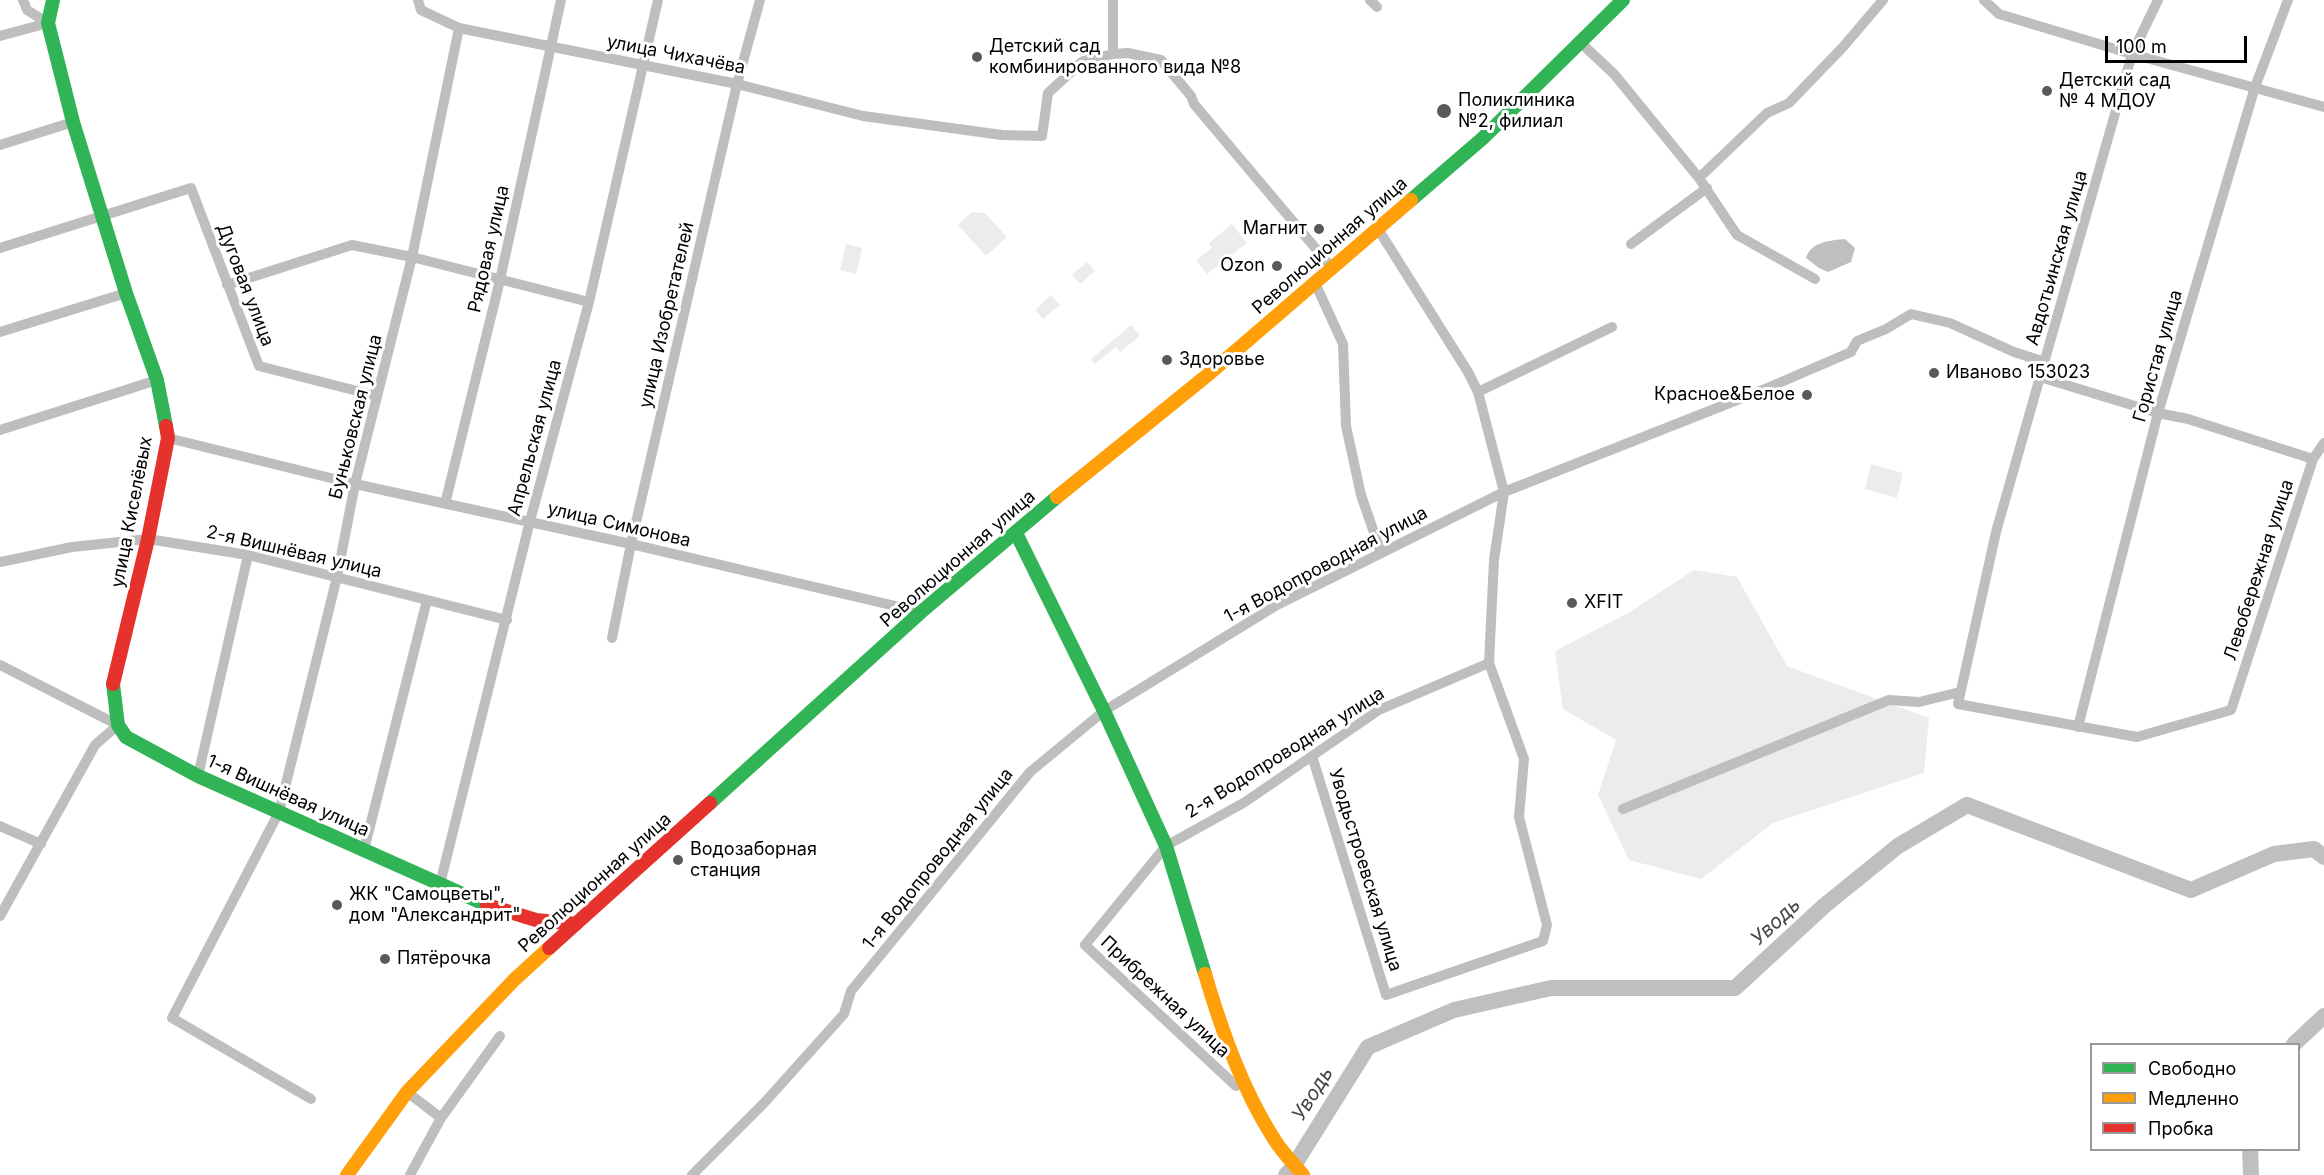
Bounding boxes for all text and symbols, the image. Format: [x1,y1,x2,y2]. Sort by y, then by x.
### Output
scale bar [2108,24,2250,62]
street label: улица Чихачёва [605,31,747,79]
place label: Детский сад комбинированного вида №8 [989,36,1241,78]
text: 100 m [2116,36,2167,57]
marker: Детский сад комбинированного вида №8 [970,50,984,64]
place label: Детский сад № 4 МДОУ [2059,70,2171,112]
marker: Детский сад № 4 МДОУ [2040,84,2054,98]
place label: Поликлиника №2, филиал [1458,90,1575,132]
marker: Поликлиника №2, филиал [1435,102,1453,120]
street label: Авдотьинская улица [2022,168,2092,348]
street label: Революционная улица [1248,173,1412,319]
street label: Рядовая улица [464,183,514,315]
place label: Магнит [1243,218,1307,240]
street label: улица Изобретателей [635,220,699,410]
street label: Дуговая улица [212,221,278,349]
marker: Магнит [1312,222,1326,236]
place label: Ozon [1220,255,1265,277]
marker: Ozon [1270,259,1284,273]
street label: Гористая улица [2129,287,2187,425]
street label: Буньковская улица [325,332,387,502]
place label: Здоровье [1179,349,1265,371]
marker: Здоровье [1160,353,1174,367]
street label: Апрельская улица [504,357,566,519]
place label: Иваново 153023 [1946,362,2090,384]
marker: Иваново 153023 [1927,366,1941,380]
place label: Красное&Белое [1654,384,1795,406]
marker: Красное&Белое [1800,388,1814,402]
street label: улица Киселёвых [107,434,157,590]
street label: Левобережная улица [2220,477,2298,663]
street label: Революционная улица [876,486,1040,632]
street label: улица Симонова [545,498,693,552]
street label: 1-я Водопроводная улица [1221,502,1431,628]
street label: 2-я Вишнёвая улица [204,521,384,583]
place label: XFIT [1584,592,1623,614]
marker: XFIT [1565,596,1579,610]
street label: 2-я Водопроводная улица [1182,683,1388,823]
street label: 1-я Вишнёвая улица [203,750,373,842]
street label: 1-я Водопроводная улица [858,764,1018,954]
street label: Уводьстроевская улица [1324,766,1406,974]
street label: Революционная улица [514,809,676,957]
place label: Водозаборная станция [690,839,817,882]
marker: Водозаборная станция [671,853,685,867]
place label: ЖК "Самоцветы", дом "Александрит" [349,884,521,926]
water label: Уводь [1746,893,1806,951]
marker: ЖК "Самоцветы", дом "Александрит" [330,898,344,912]
street label: Прибрежная улица [1096,932,1234,1062]
place label: Пятёрочка [397,948,491,970]
marker: Пятёрочка [378,952,392,966]
legend [2090,1043,2300,1151]
text: Свободно [2148,1058,2236,1079]
water label: Уводь [1287,1063,1339,1125]
text: Медленно [2148,1088,2239,1109]
text: Пробка [2148,1118,2214,1139]

